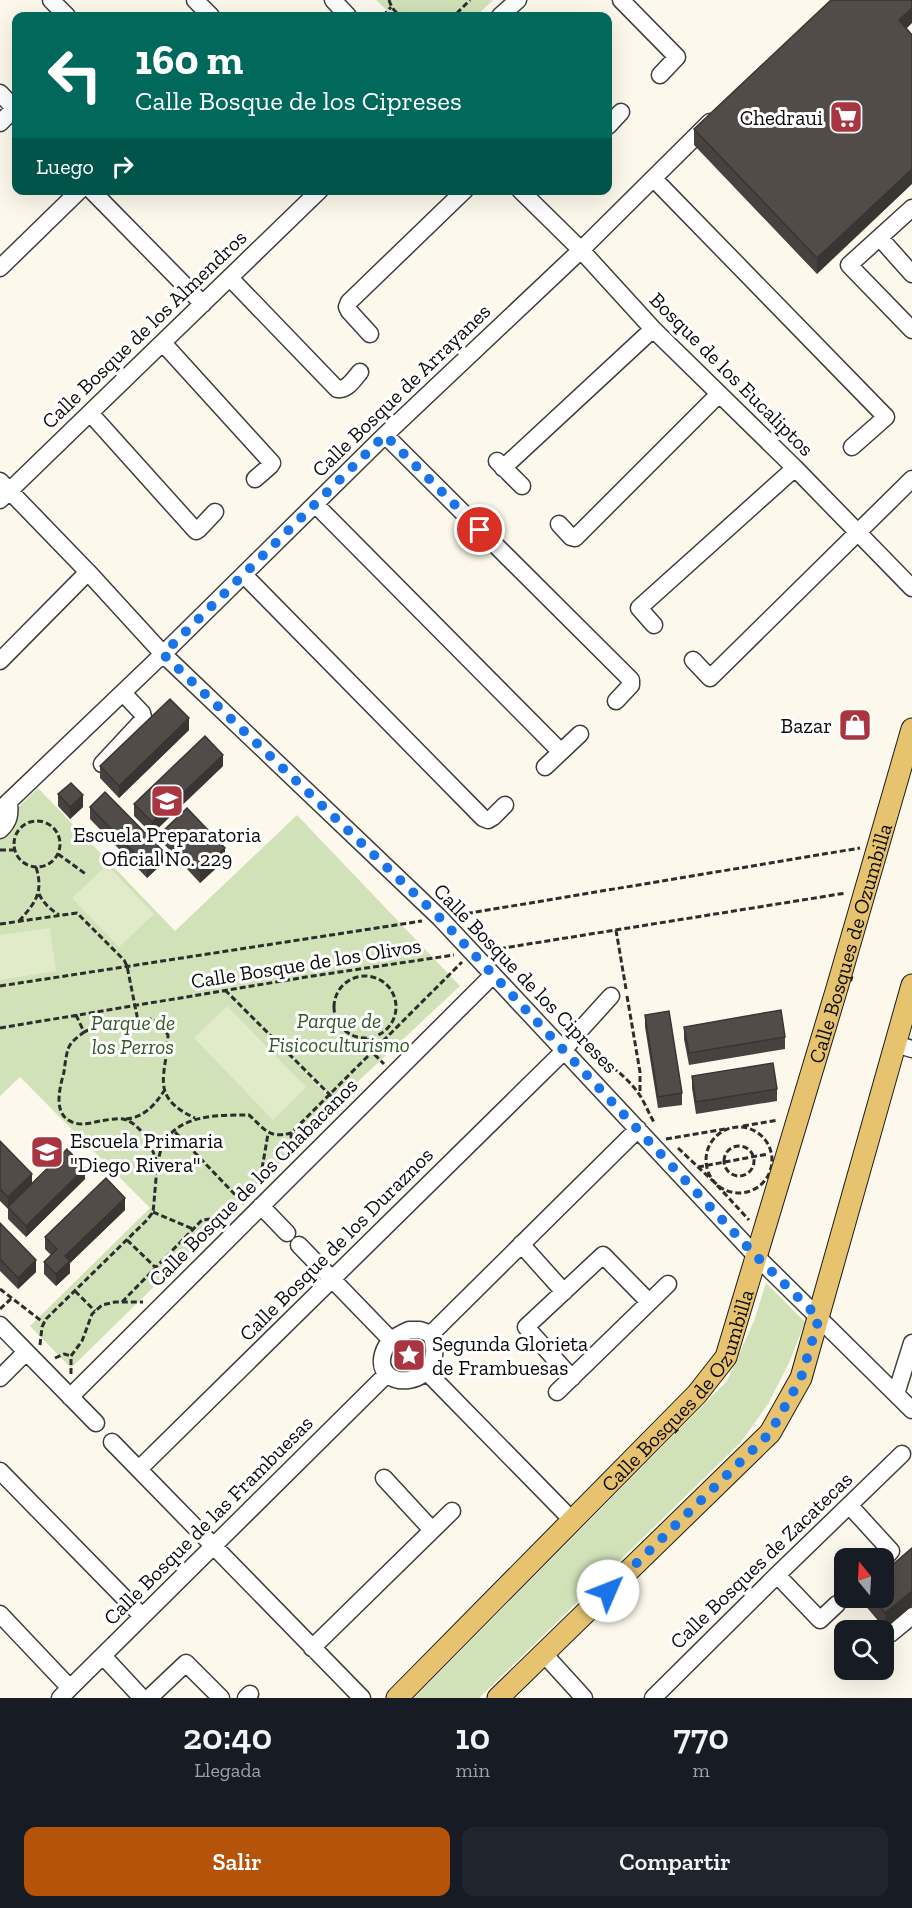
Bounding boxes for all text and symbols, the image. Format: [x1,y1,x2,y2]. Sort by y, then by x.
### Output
text: 160 m [135,34,243,85]
icon: left [36,36,114,114]
text: Calle Bosque de los Cipreses [135,85,462,117]
supermarket icon: Chedraui [828,99,864,135]
place label: Chedraui [740,105,823,130]
icon: right [106,150,139,183]
text: Luego [36,153,94,180]
street label: Calle Bosque de los Almendros [36,224,252,434]
street label: Bosque de los Eucaliptos [645,287,819,461]
street label: Calle Bosque de Arrayanes [307,298,495,482]
pin [454,504,505,555]
icon: arrive [463,513,496,546]
shop icon: Bazar [837,707,873,743]
place label: Bazar [780,713,832,738]
school or university icon: Escuela Preparatoria Oficial No. 229 [149,783,185,819]
street label: Calle Bosques de Ozumbilla [803,820,897,1066]
place label: Escuela Preparatoria Oficial No. 229 [73,822,261,871]
street label: Calle Bosque de los Cipreses [429,878,623,1078]
street label: Calle Bosque de los Olivos [189,932,423,994]
park label: Parque de Fisicoculturismo [268,1008,410,1057]
park label: Parque de los Perros [91,1010,175,1059]
street label: Calle Bosque de los Chabacanos [143,1072,363,1292]
place label: Escuela Primaria "Diego Rivera" [70,1128,223,1177]
school or university icon: Escuela Primaria "Diego Rivera" [29,1134,65,1170]
street label: Calle Bosque de los Duraznos [234,1142,438,1346]
street label: Calle Bosques de Ozumbilla [596,1286,758,1496]
place label: Segunda Glorieta de Frambuesas [432,1331,588,1380]
place icon: Segunda Glorieta de Frambuesas [391,1337,427,1373]
street label: Calle Bosque de las Frambuesas [98,1410,318,1630]
street label: Calle Bosques de Zacatecas [665,1466,857,1654]
north arrow [834,1548,894,1608]
map controls [834,1548,894,1680]
position arrow [576,1559,640,1623]
button: search [834,1620,894,1680]
text: 20:40 [183,1715,272,1758]
text: 10 [455,1715,490,1758]
text: 770 [673,1715,729,1758]
text: Llegada [194,1758,261,1782]
text: min [456,1758,490,1782]
text: m [692,1758,710,1782]
button: Salir [24,1827,450,1896]
button: Compartir [462,1827,888,1896]

